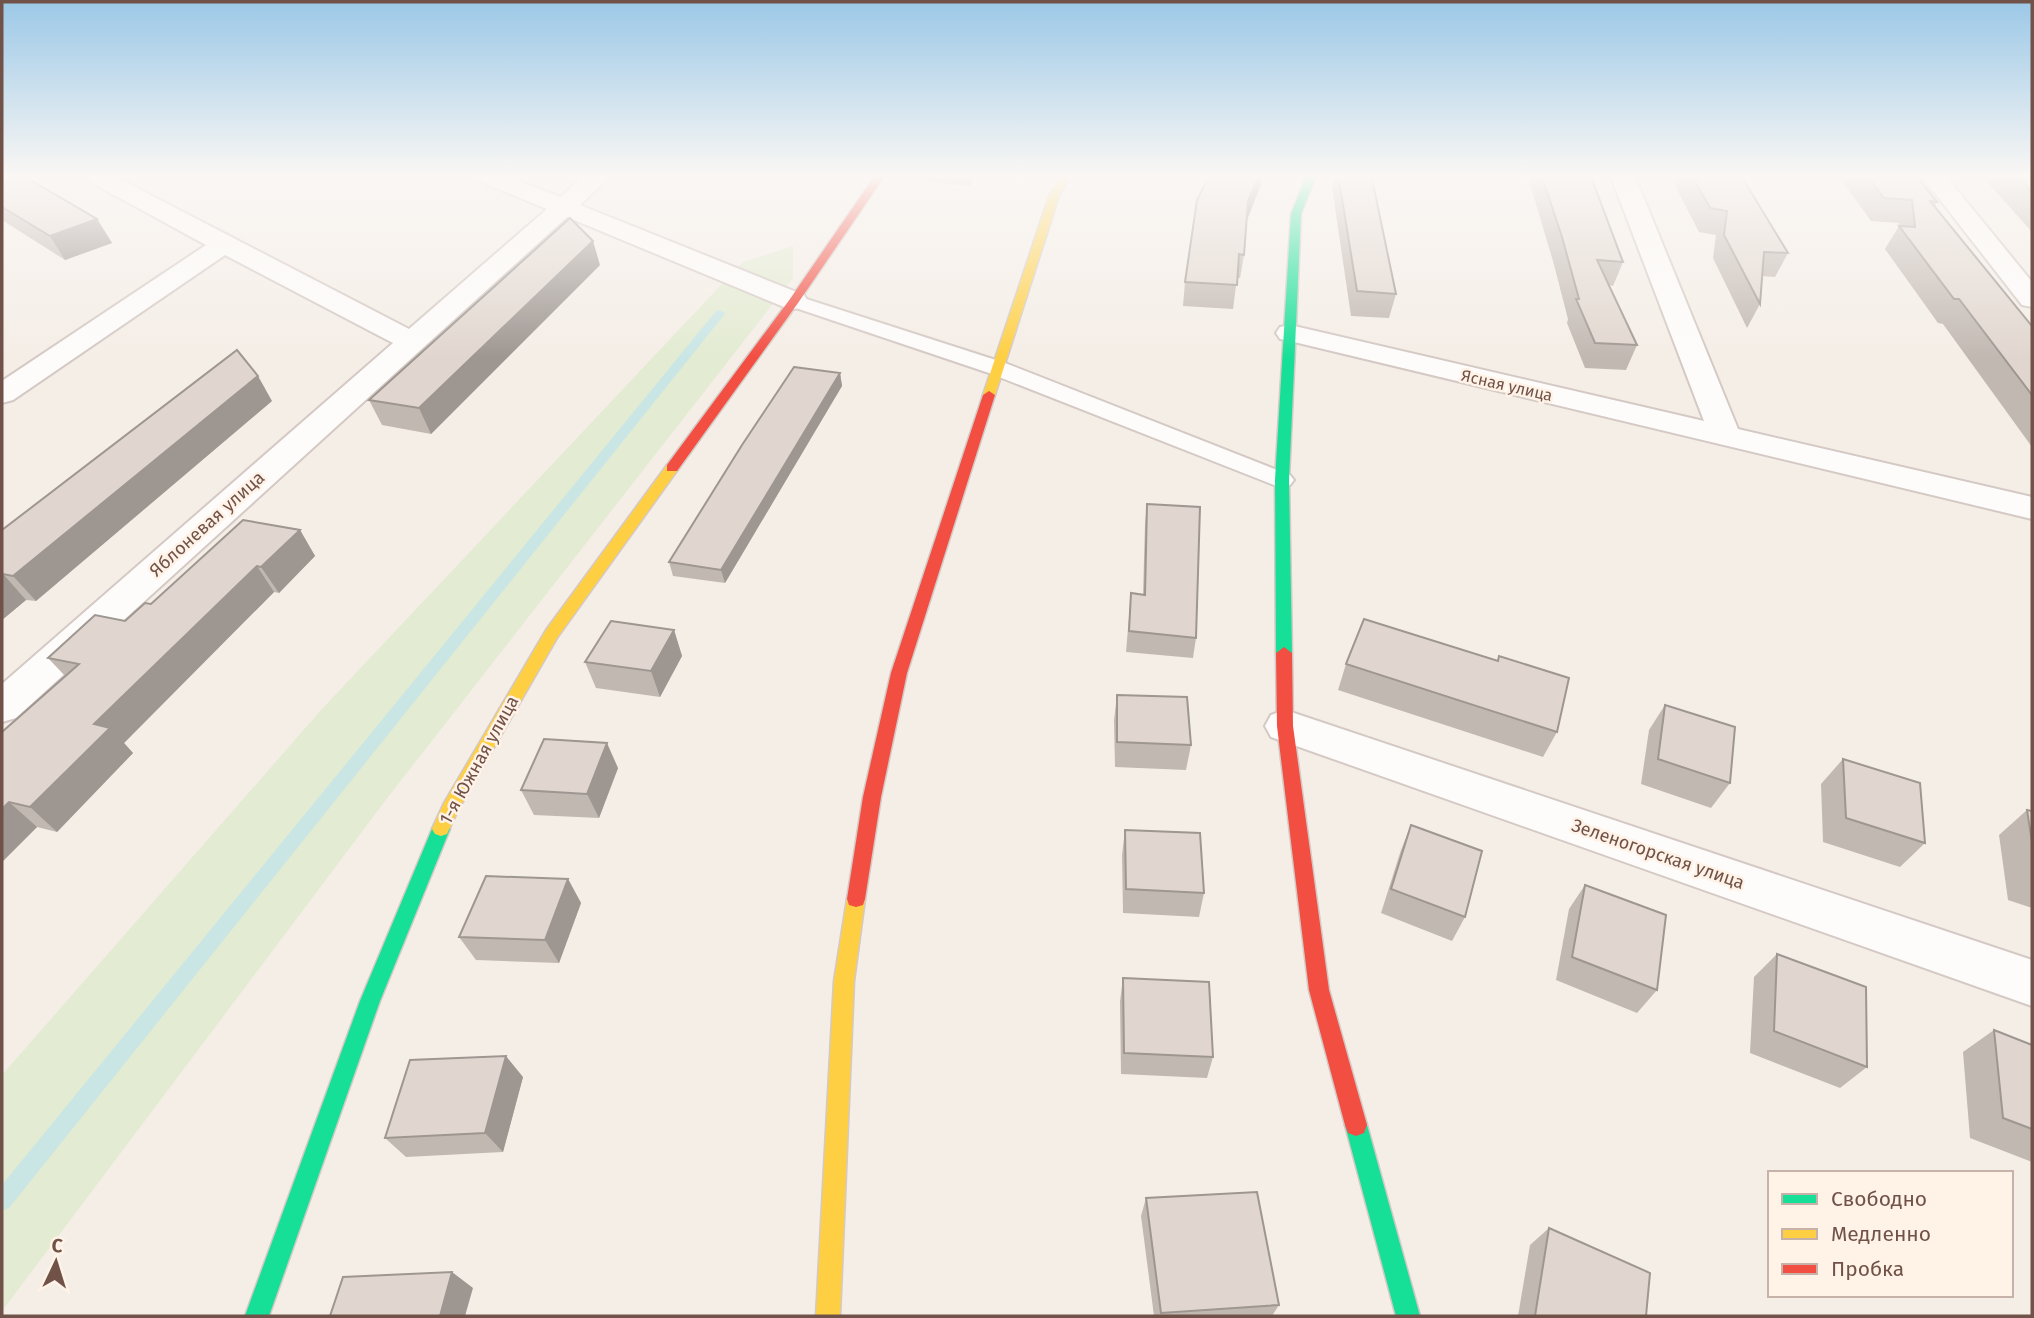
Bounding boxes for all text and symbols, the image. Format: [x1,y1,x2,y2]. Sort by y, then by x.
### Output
street label: Ясная улица [1459,366,1554,405]
street label: Яблоневая улица [145,467,269,581]
street label: 1-я Южная улица [435,692,523,828]
street label: Зеленогорская улица [1569,814,1747,894]
legend [1768,1171,2013,1297]
text: Свободно [1831,1186,1927,1212]
text: Медленно [1831,1221,1931,1247]
north arrow [21,1227,91,1297]
text: С [51,1234,63,1257]
text: Пробка [1831,1256,1904,1282]

